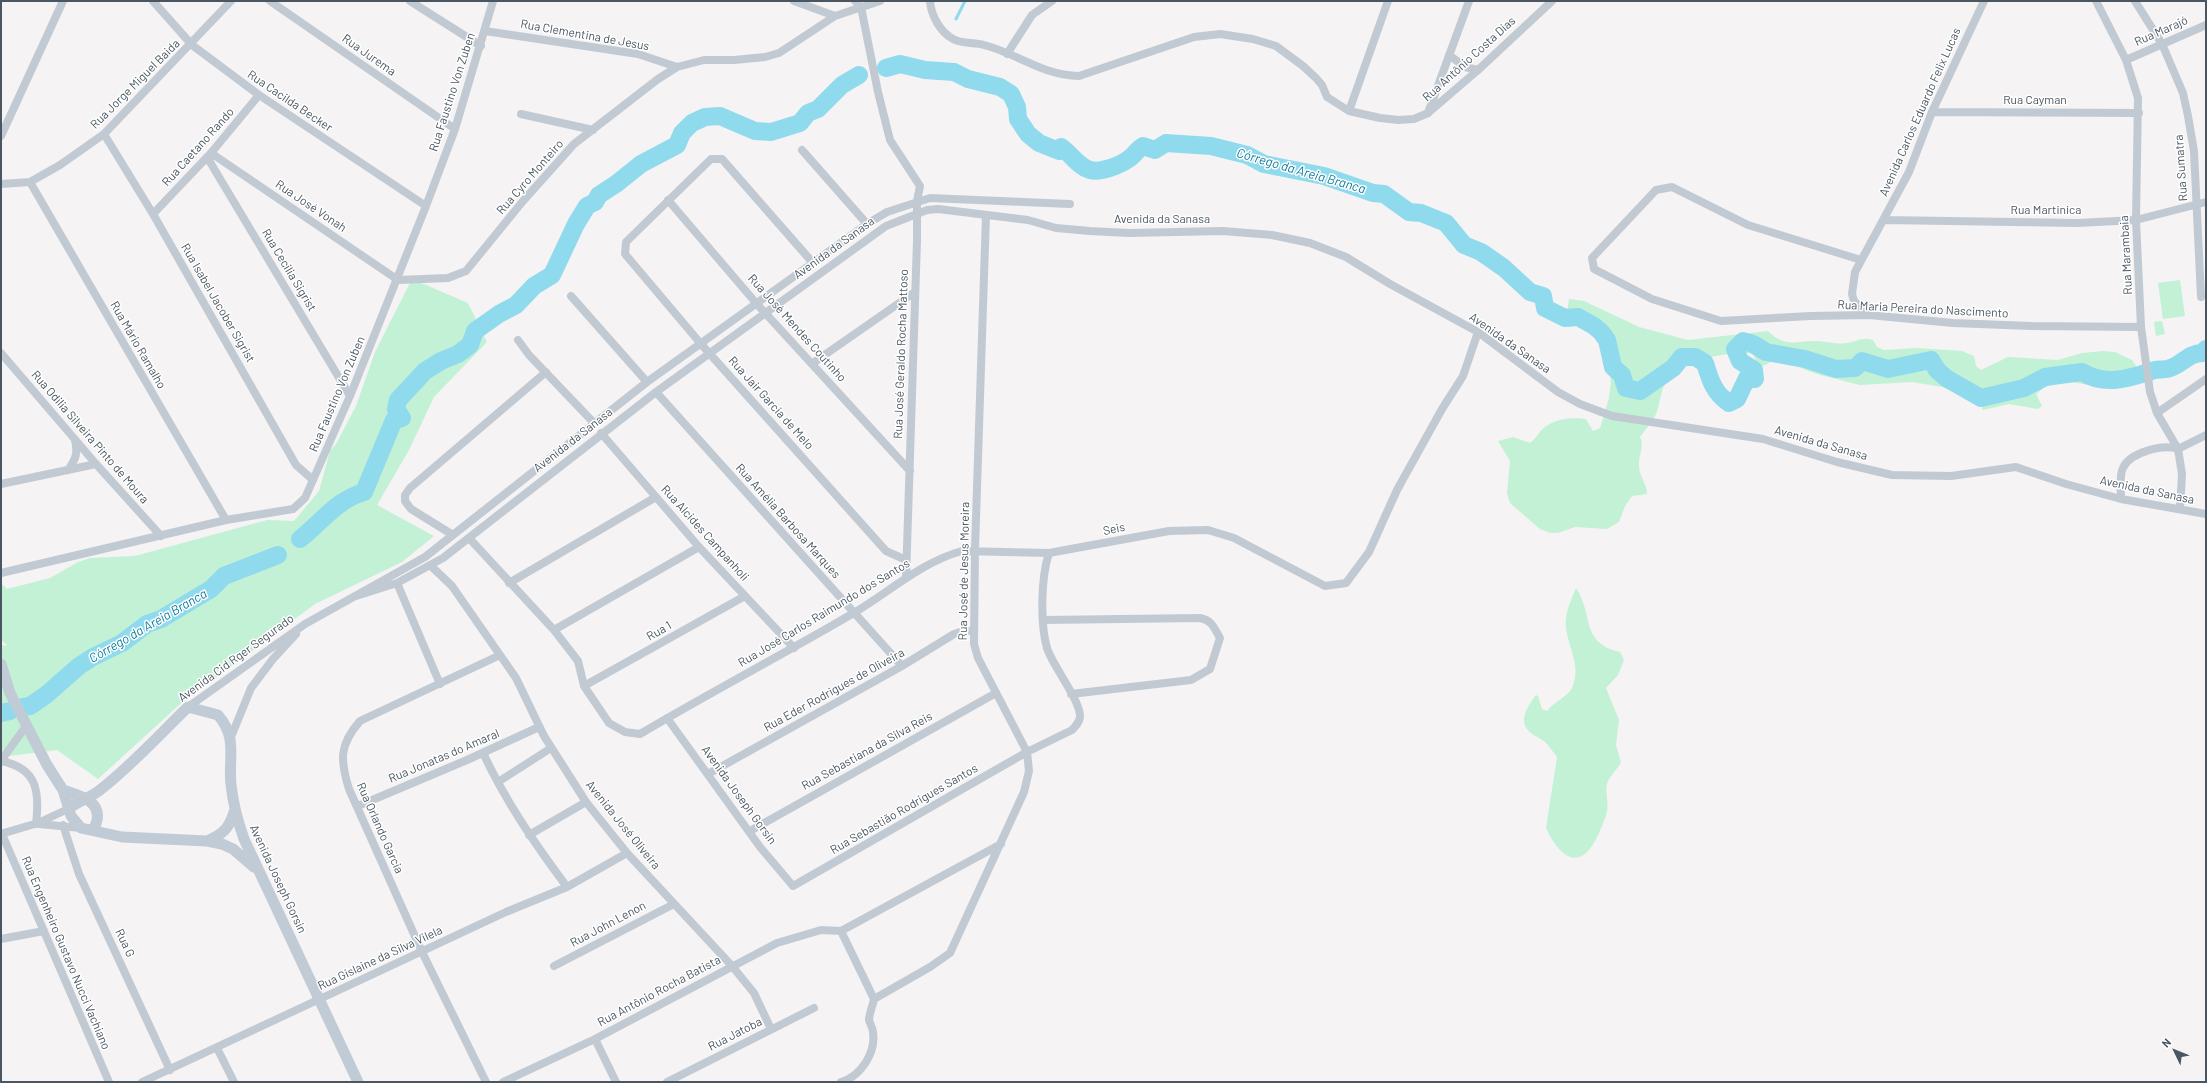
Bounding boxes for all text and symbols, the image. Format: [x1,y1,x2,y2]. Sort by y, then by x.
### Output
street label: Rua Marajó [2132,13,2190,49]
street label: Rua Antônio Costa Dias [1420,14,1518,104]
street label: Rua Clementina de Jesus [520,17,650,53]
street label: Avenida Carlos Eduardo Felix Lucas [1876,26,1964,198]
street label: Rua Jurema [339,31,399,79]
street label: Rua Faustino Von Zuben [426,31,478,153]
street label: Rua Jorge Miguel Baida [87,36,183,132]
street label: Rua Cacilda Becker [245,67,335,135]
street label: Rua Cayman [2003,93,2067,107]
street label: Rua Caetano Rando [159,105,237,189]
street label: Rua Sumatra [2171,134,2191,202]
street label: Rua Cyro Monteiro [494,137,566,217]
water label: Córrego da Areia Branca [1235,145,1367,197]
street label: Rua José Vonah [273,177,349,235]
street label: Rua Martinica [2011,203,2081,217]
street label: Avenida da Sanasa [1114,212,1210,226]
street label: Avenida da Sanasa [791,214,877,282]
street label: Rua Marambaia [2117,215,2135,295]
street label: Rua Cecilia Sigrist [259,226,319,314]
street label: Rua Isabel Jacober Sigrist [178,241,258,365]
street label: Rua José Geraldo Rocha Mattoso [891,269,911,439]
street label: Rua José Mendes Coutinho [745,271,849,385]
street label: Rua Maria Pereira do Nascimento [1837,297,2009,321]
street label: Rua Mário Ramalho [107,299,169,391]
street label: Avenida da Sanasa [1466,310,1554,376]
street label: Rua Faustino Von Zuben [306,334,368,454]
street label: Rua Jair Garcia de Melo [725,353,817,453]
street label: Rua Odilia Silveira Pinto de Moura [28,368,152,506]
street label: Avenida da Sanasa [531,405,615,475]
street label: Avenida da Sanasa [1773,423,1869,463]
street label: Rua Amélia Barbosa Marques [733,461,843,581]
street label: Avenida da Sanasa [2098,473,2196,507]
street label: Rua Alcides Campanholi [658,482,752,584]
street label: Rua José de Jesus Moreira [956,502,972,640]
street label: Seis [1102,520,1126,538]
street label: Rua José Carlos Raimundo dos Santos [736,556,912,670]
water label: Córrego da Areia Branca [86,586,210,666]
street label: Avenida Cid Rger Segurado [175,611,297,705]
street label: Rua 1 [644,618,674,644]
street label: Rua Eder Rodrigues de Oliveira [761,645,907,735]
street label: Rua Sebastiana da Silva Reis [799,709,935,793]
street label: Rua Jonatas do Amaral [386,726,502,786]
street label: Avenida Joseph Gorsin [698,743,780,847]
street label: Rua Sebastião Rodrigues Santos [828,761,980,857]
street label: Avenida José Oliveira [583,778,663,872]
street label: Rua Orlando Garcia [353,780,407,876]
street label: Avenida Joseph Gorsin [247,822,309,936]
street label: Rua Engenheiro Gustavo Nucci Vachiano [19,854,113,1052]
street label: Rua John Lenon [568,898,648,950]
street label: Rua Gislaine da Silva Vilela [315,923,445,993]
street label: Rua G [112,927,138,959]
street label: Rua Antônio Rocha Batista [595,952,723,1030]
street label: Rua Jatoba [706,1014,764,1054]
north arrow [2155,1031,2195,1071]
text: N [2159,1035,2173,1050]

